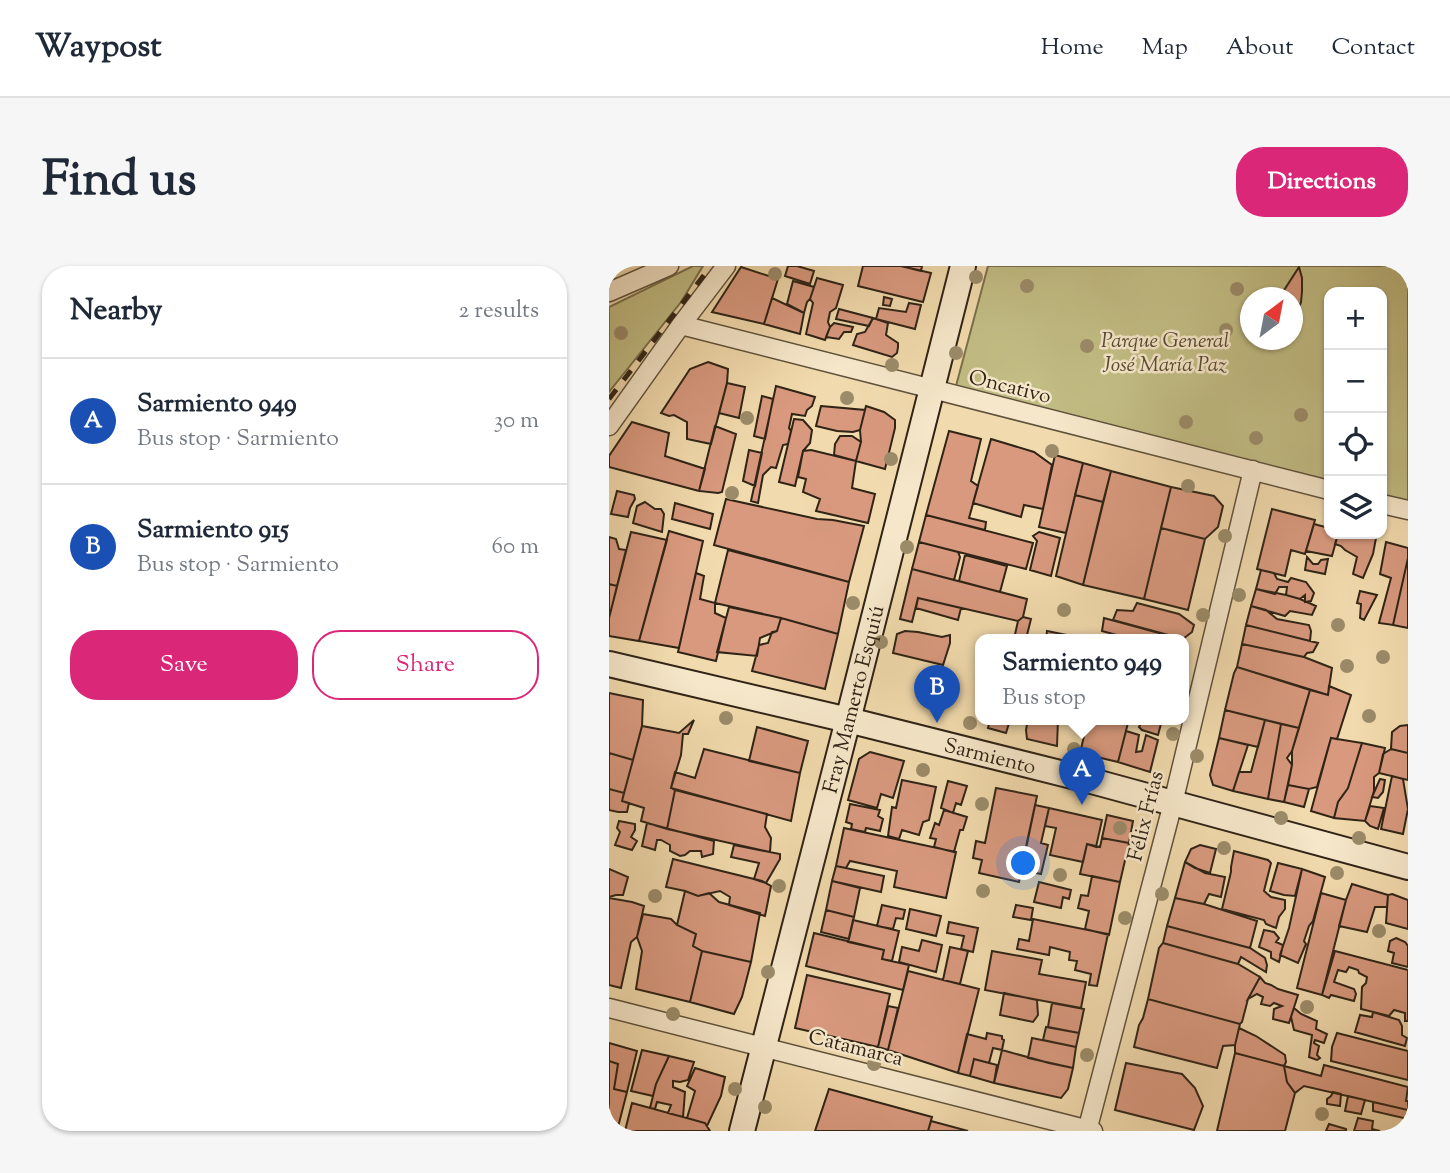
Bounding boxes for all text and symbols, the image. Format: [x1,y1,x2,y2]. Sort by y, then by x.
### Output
text: Waypost [35,24,162,72]
text: Home [1041,31,1104,65]
text: Map [1142,31,1188,65]
text: About [1226,31,1293,65]
text: Contact [1331,31,1415,65]
text: Find us [42,147,196,217]
button: Directions [1236,147,1408,217]
north arrow [1240,287,1303,350]
map controls [1324,287,1387,539]
button: + [1324,287,1387,350]
text: Nearby [70,290,162,333]
text: 2 results [459,295,539,328]
park label: Parque General José María Paz [1101,327,1229,381]
button: − [1324,350,1387,413]
street label: Oncativo [965,363,1054,413]
text: Sarmiento 949 [137,386,297,423]
text: A [84,405,102,438]
text: 30 m [494,405,539,438]
button: locate [1324,413,1387,476]
text: Bus stop · Sarmiento [137,423,339,456]
button: layers [1324,476,1387,539]
text: Sarmiento 915 [137,512,289,549]
text: B [86,531,100,564]
text: 60 m [491,531,539,564]
text: Bus stop · Sarmiento [137,549,339,582]
street label: Fray Mamerto Esquiú [817,602,893,797]
button: Save [70,630,298,700]
button: Share [312,630,539,700]
popup [975,634,1189,725]
text: Sarmiento 949 [1002,645,1162,682]
pin: B [914,665,960,723]
text: Bus stop [1002,682,1086,715]
street label: Sarmiento [941,732,1039,783]
pin: A [1059,747,1105,805]
street label: Félix Frías [1121,768,1173,865]
your location [1006,846,1040,880]
street label: Catamarca [805,1023,906,1075]

